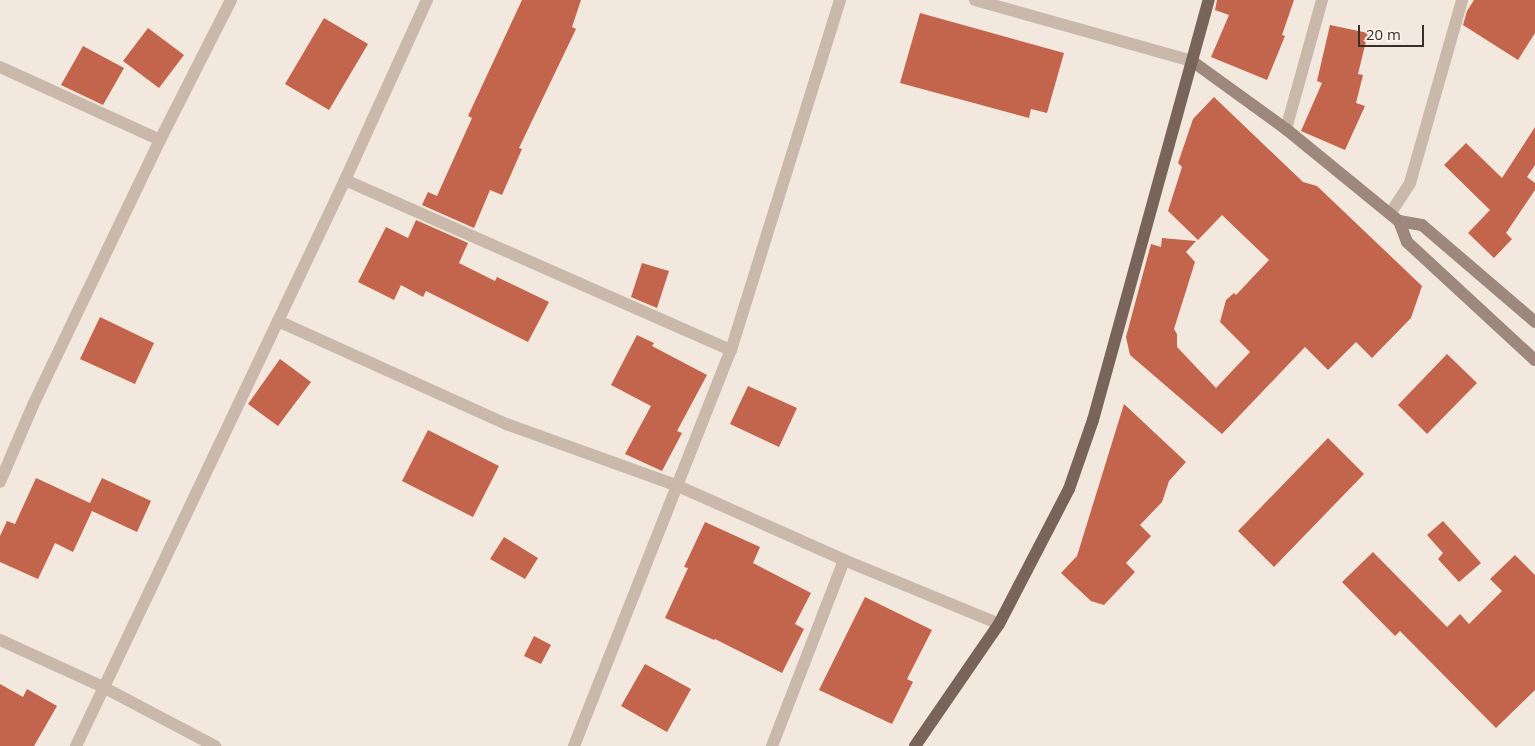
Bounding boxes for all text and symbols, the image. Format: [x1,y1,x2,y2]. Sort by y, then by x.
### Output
scale bar [1360,15,1426,47]
text: 20 m [1366,24,1401,44]

